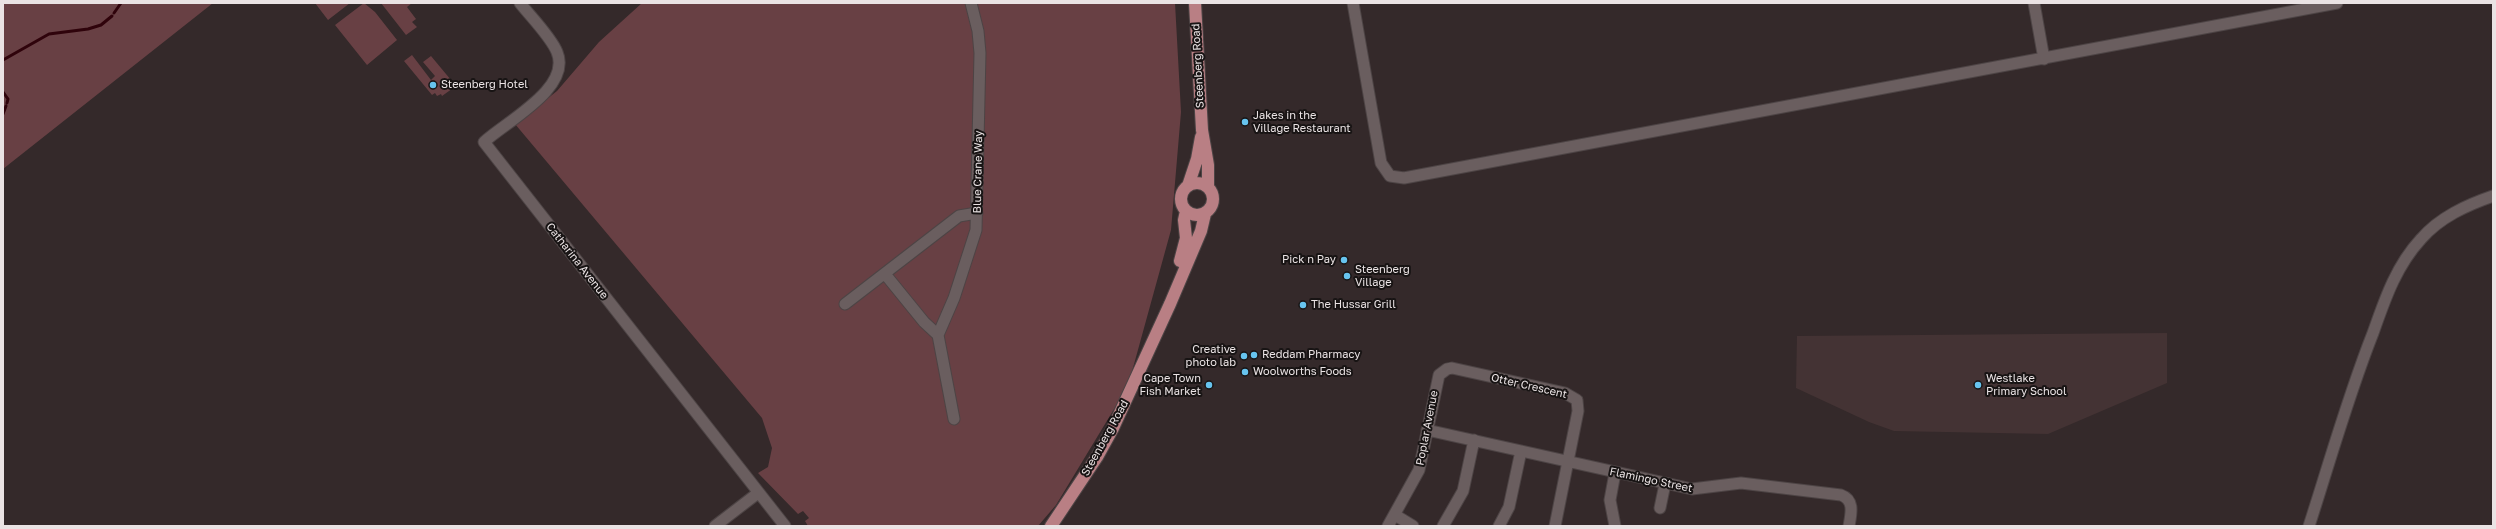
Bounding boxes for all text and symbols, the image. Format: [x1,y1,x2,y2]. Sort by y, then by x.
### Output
street label: Steenberg Road [1189,23,1207,109]
place label: Steenberg Hotel [441,78,528,92]
marker: Steenberg Hotel [428,80,438,90]
place label: Jakes in the Village Restaurant [1253,109,1351,135]
marker: Jakes in the Village Restaurant [1240,117,1250,127]
street label: Blue Crane Way [971,131,985,213]
street label: Catharina Avenue [543,220,611,302]
place label: Pick n Pay [1282,253,1336,267]
marker: Pick n Pay [1339,255,1349,265]
place label: Steenberg Village [1355,263,1410,289]
marker: Steenberg Village [1342,271,1352,281]
place label: The Hussar Grill [1311,298,1396,312]
marker: The Hussar Grill [1298,300,1308,310]
place label: Creative photo lab [1186,343,1236,369]
place label: Reddam Pharmacy [1262,348,1360,362]
marker: Reddam Pharmacy [1249,350,1259,360]
marker: Creative photo lab [1239,351,1249,361]
place label: Woolworths Foods [1253,365,1352,379]
marker: Woolworths Foods [1240,367,1250,377]
street label: Otter Crescent [1490,371,1568,401]
place label: Cape Town Fish Market [1139,372,1201,398]
place label: Westlake Primary School [1986,372,2066,398]
marker: Cape Town Fish Market [1204,380,1214,390]
marker: Westlake Primary School [1973,380,1983,390]
street label: Poplar Avenue [1413,389,1441,467]
street label: Steenberg Road [1079,398,1131,478]
street label: Flamingo Street [1608,465,1694,495]

